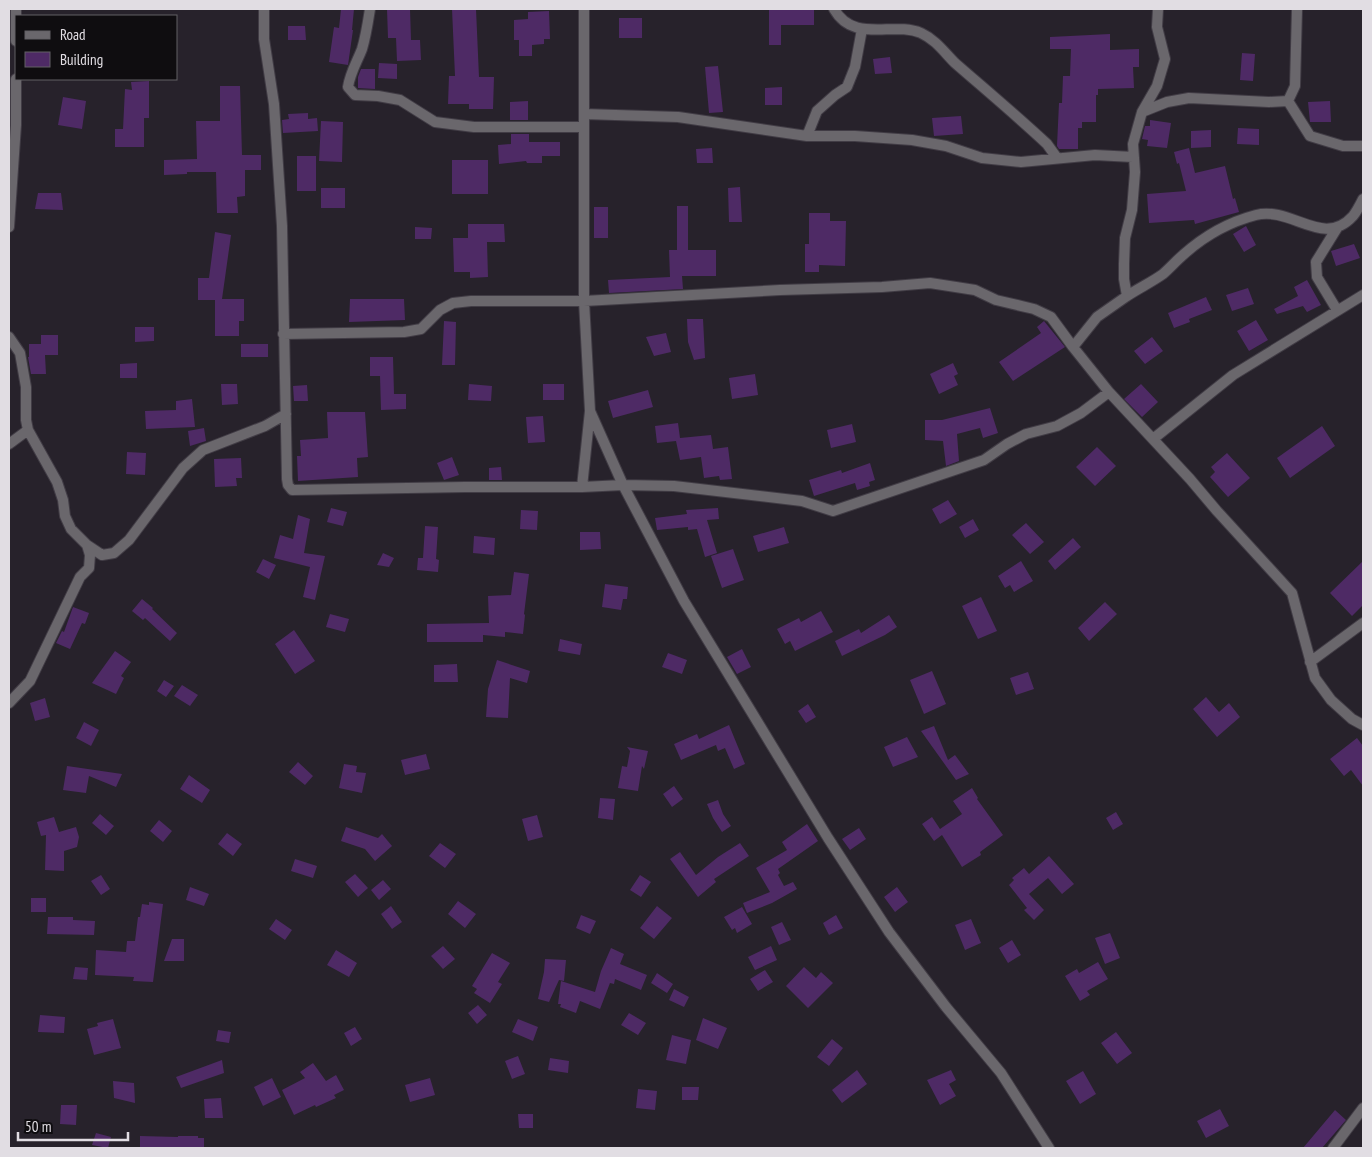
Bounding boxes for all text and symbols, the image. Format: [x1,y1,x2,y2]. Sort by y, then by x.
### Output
legend [15,15,178,80]
text: Road [60,25,86,44]
text: Building [60,50,103,69]
scale bar [18,1110,128,1142]
text: 50 m [25,1117,51,1136]

